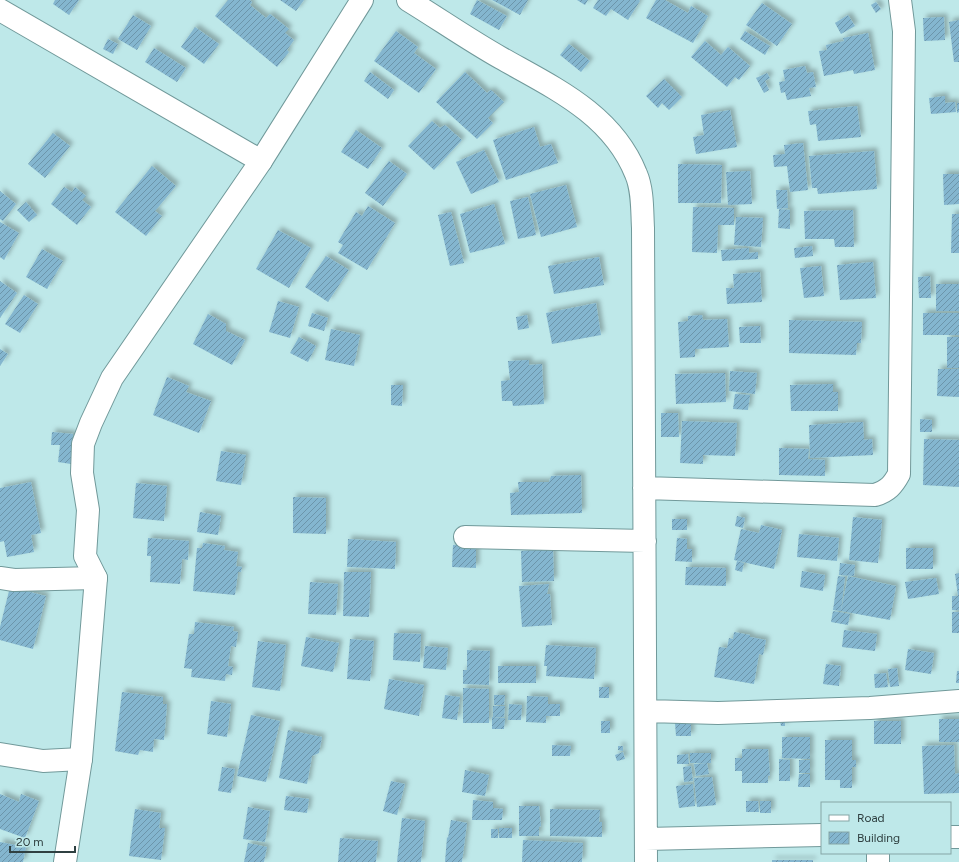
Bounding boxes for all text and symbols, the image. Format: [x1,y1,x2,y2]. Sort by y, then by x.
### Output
legend [821,802,951,854]
text: Road [857,811,885,825]
scale bar [10,828,75,854]
text: Building [857,831,900,845]
text: 20 m [16,835,44,849]

